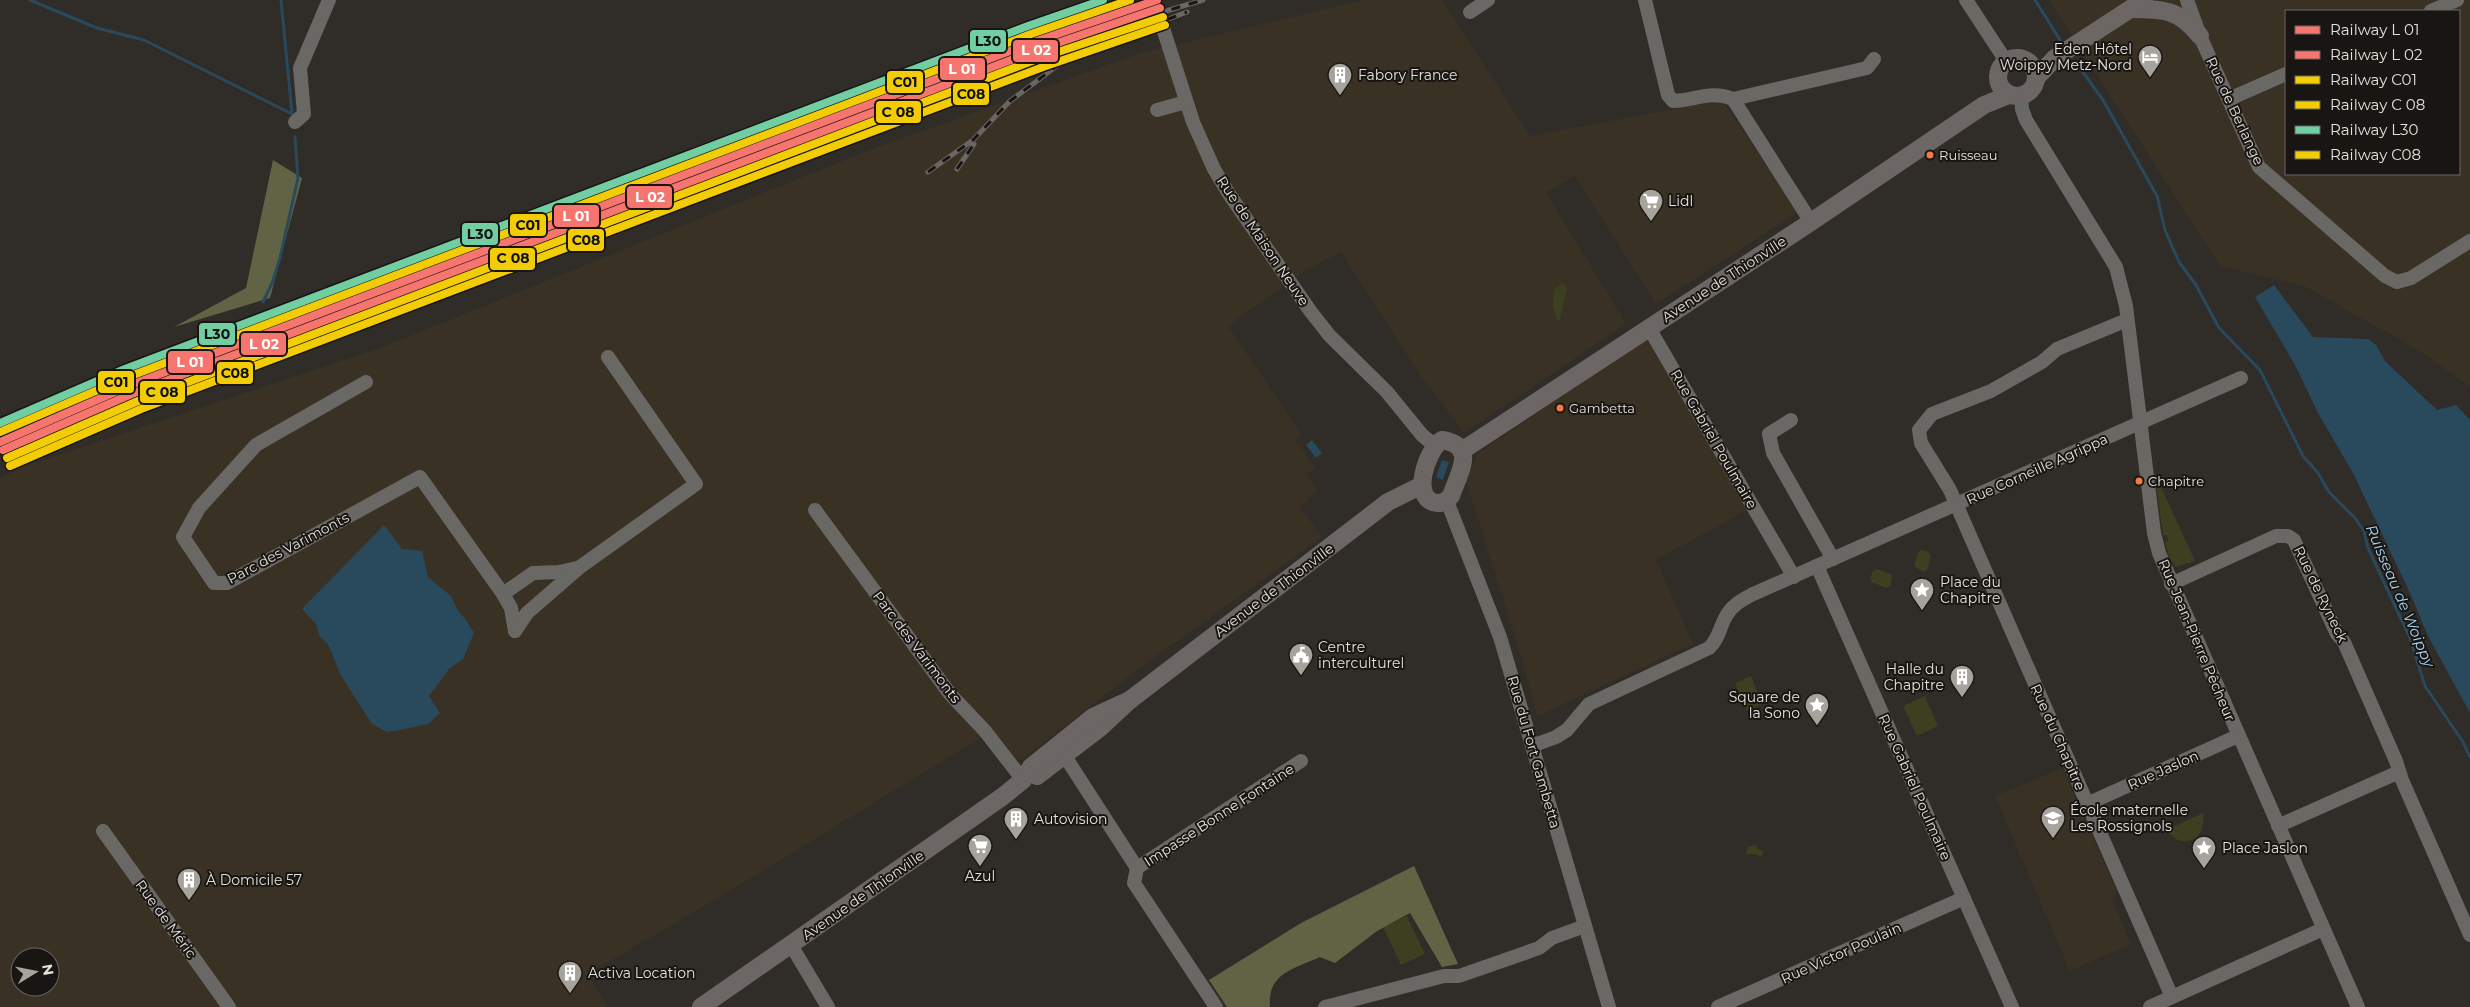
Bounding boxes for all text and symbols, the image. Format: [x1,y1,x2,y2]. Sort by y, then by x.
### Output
legend [2285,10,2460,175]
text: Railway L 01 [2330,20,2419,39]
line badge: L30 [969,29,1007,53]
text: L30 [975,32,1001,50]
line badge: L 02 [1012,39,1059,63]
place label: Eden Hôtel Woippy Metz-Nord [2000,40,2132,74]
text: L 02 [1021,41,1051,59]
hotel icon: Eden Hôtel Woippy Metz-Nord [2137,44,2163,78]
text: Railway L 02 [2330,45,2422,64]
street label: Rue de Berlange [2202,54,2268,168]
line badge: L 01 [939,57,986,81]
text: L 01 [948,60,976,78]
building icon: Fabory France [1327,62,1353,96]
place label: Fabory France [1358,66,1458,84]
line badge: C01 [886,70,924,94]
text: Railway C01 [2330,70,2417,89]
text: C01 [893,73,917,91]
line badge: C08 [952,82,990,106]
text: C08 [957,85,985,103]
text: Railway C 08 [2330,95,2425,114]
line badge: C 08 [875,100,922,124]
text: C 08 [882,103,914,121]
text: Railway L30 [2330,120,2418,139]
text: Railway C08 [2330,145,2421,164]
place label: Ruisseau [1939,147,1997,163]
marker: Ruisseau [1925,150,1935,160]
street label: Rue de Maison Neuve [1213,173,1313,309]
line badge: L 02 [626,185,673,209]
text: L 02 [635,188,665,206]
supermarket icon: Lidl [1638,188,1664,222]
place label: Lidl [1668,192,1693,210]
line badge: L 01 [553,204,600,228]
text: L 01 [562,207,590,225]
line badge: C01 [509,213,547,237]
text: C01 [516,216,540,234]
line badge: L30 [461,222,499,246]
text: L30 [467,225,493,243]
line badge: C08 [567,228,605,252]
text: C08 [572,231,600,249]
street label: Avenue de Thionville [1658,232,1790,326]
line badge: C 08 [489,247,536,271]
text: C 08 [497,249,529,267]
line badge: L30 [198,322,236,346]
text: L30 [204,325,230,343]
line badge: L 02 [240,332,287,356]
text: L 02 [249,335,279,353]
line badge: L 01 [167,350,214,374]
text: L 01 [176,353,204,371]
line badge: C08 [216,361,254,385]
text: C08 [221,364,249,382]
street label: Rue Gabriel Poulmaire [1667,366,1761,512]
line badge: C01 [97,370,135,394]
text: C01 [104,373,128,391]
line badge: C 08 [139,380,186,404]
text: C 08 [146,383,178,401]
place label: Gambetta [1569,400,1635,416]
marker: Gambetta [1555,403,1565,413]
street label: Rue Corneille Agrippa [1963,430,2111,508]
place label: Chapitre [2148,473,2204,489]
marker: Chapitre [2134,476,2144,486]
street label: Parc des Varimonts [224,508,352,588]
water label: Ruisseau de Woippy [2362,522,2439,671]
street label: Avenue de Thionville [1211,539,1337,641]
street label: Rue de Ryneck [2290,543,2352,646]
street label: Rue Jean-Pierre Pêcheur [2155,556,2239,724]
place label: Place du Chapitre [1940,573,2001,607]
place icon: Place du Chapitre [1909,577,1935,611]
street label: Parc des Varimonts [869,587,965,707]
place label: Centre interculturel [1318,638,1404,672]
public building icon: Centre interculturel [1288,642,1314,676]
place label: Halle du Chapitre [1884,660,1944,694]
building icon: Halle du Chapitre [1949,664,1975,698]
street label: Rue du Fort Gambetta [1504,674,1564,830]
street label: Rue du Chapitre [2026,681,2090,793]
place label: Square de la Sono [1729,688,1800,722]
place icon: Square de la Sono [1804,692,1830,726]
street label: Rue Gabriel Poulmaire [1875,711,1955,863]
street label: Rue Jaslon [2125,746,2201,794]
street label: Impasse Bonne Fontaine [1141,760,1297,870]
place label: École maternelle Les Rossignols [2070,801,2188,835]
school or university icon: École maternelle Les Rossignols [2040,805,2066,839]
building icon: Autovision [1003,806,1029,840]
place label: Autovision [1034,810,1108,828]
supermarket icon: Azul [967,833,993,867]
place icon: Place Jaslon [2191,835,2217,869]
place label: Place Jaslon [2222,839,2308,857]
street label: Avenue de Thionville [799,846,927,944]
building icon: À Domicile 57 [176,867,202,901]
place label: Azul [965,867,995,885]
place label: À Domicile 57 [206,871,302,889]
street label: Rue de Méric [132,876,200,962]
street label: Rue Victor Poulain [1778,918,1904,988]
north arrow [10,947,60,997]
building icon: Activa Location [557,960,583,994]
text: N [38,963,58,977]
place label: Activa Location [588,964,695,982]

